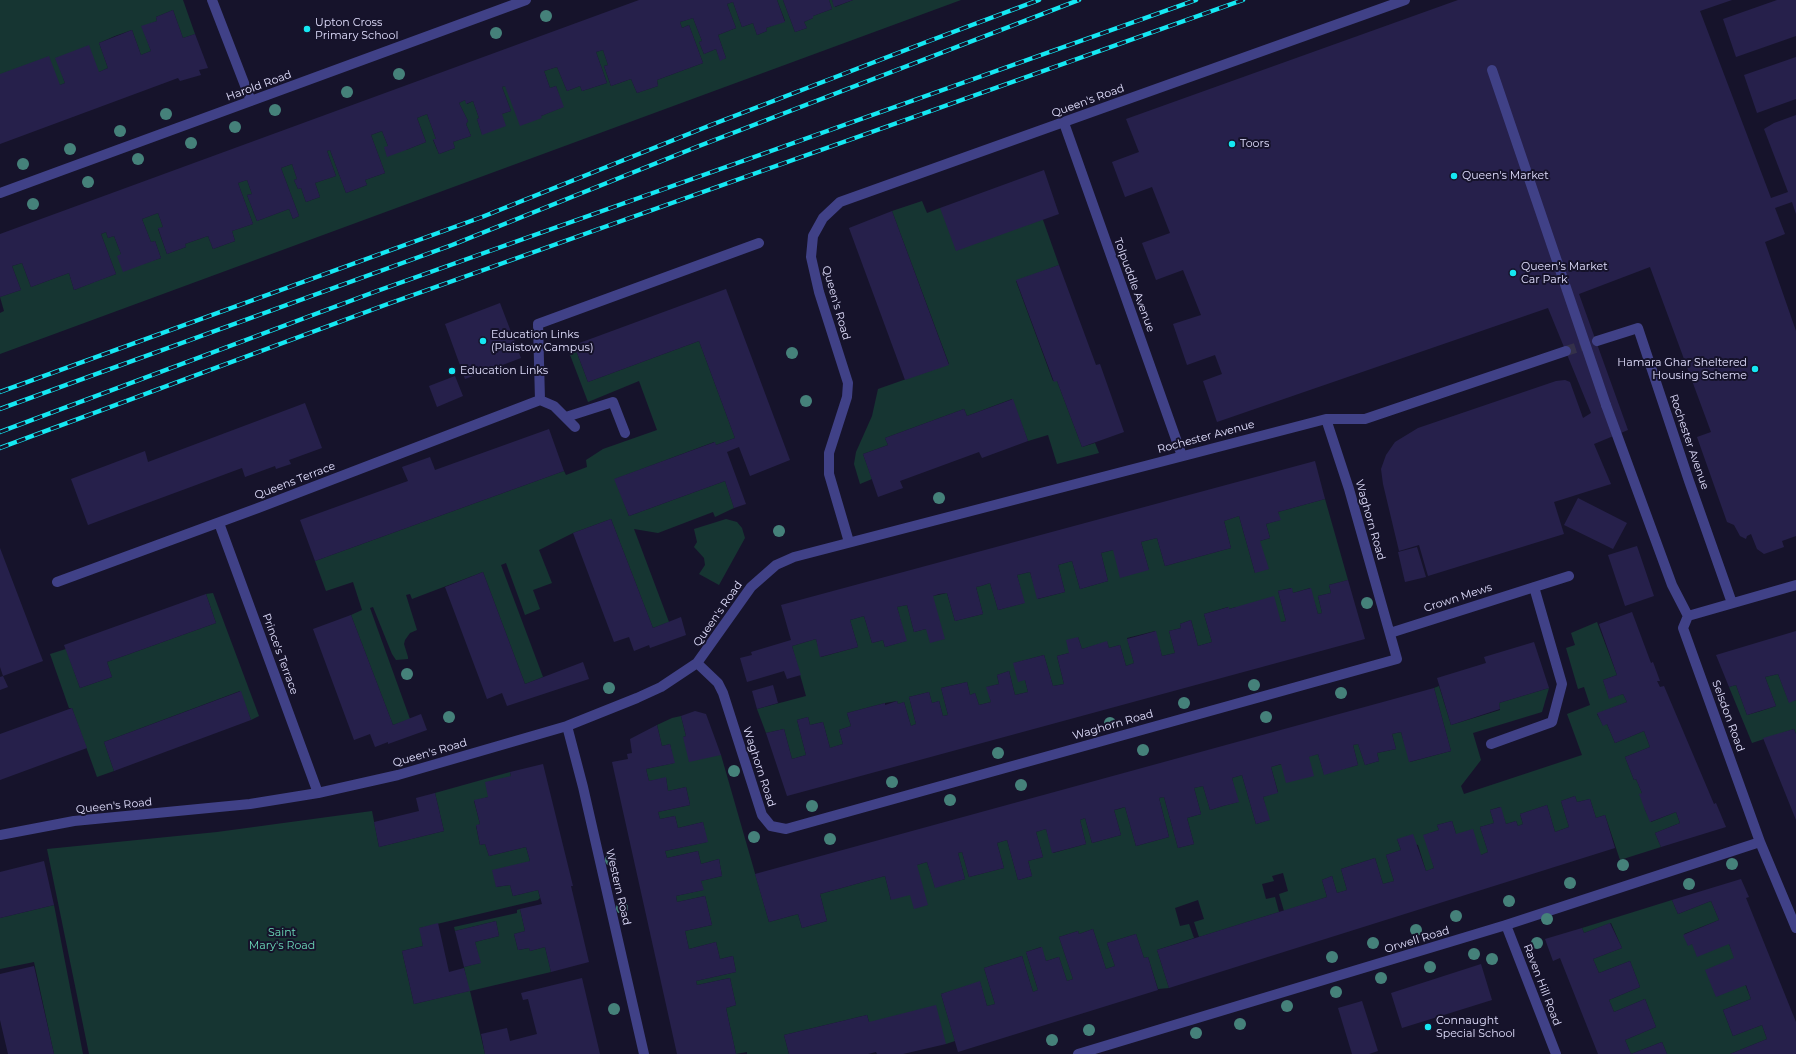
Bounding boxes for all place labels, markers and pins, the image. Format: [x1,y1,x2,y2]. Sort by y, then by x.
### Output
place label: Upton Cross Primary School [315,16,398,42]
marker: Upton Cross Primary School [302,24,312,34]
place label: Toors [1240,137,1269,151]
marker: Toors [1227,139,1237,149]
place label: Queen's Market [1462,169,1549,183]
marker: Queen's Market [1449,171,1459,181]
place label: Queen's Market Car Park [1521,260,1608,286]
marker: Queen's Market Car Park [1508,268,1518,278]
place label: Education Links (Plaistow Campus) [491,328,594,354]
marker: Education Links (Plaistow Campus) [478,336,488,346]
place label: Hamara Ghar Sheltered Housing Scheme [1617,356,1747,382]
place label: Education Links [460,364,548,378]
marker: Hamara Ghar Sheltered Housing Scheme [1750,364,1760,374]
marker: Education Links [447,366,457,376]
place label: Connaught Special School [1436,1014,1515,1040]
marker: Connaught Special School [1423,1022,1433,1032]

